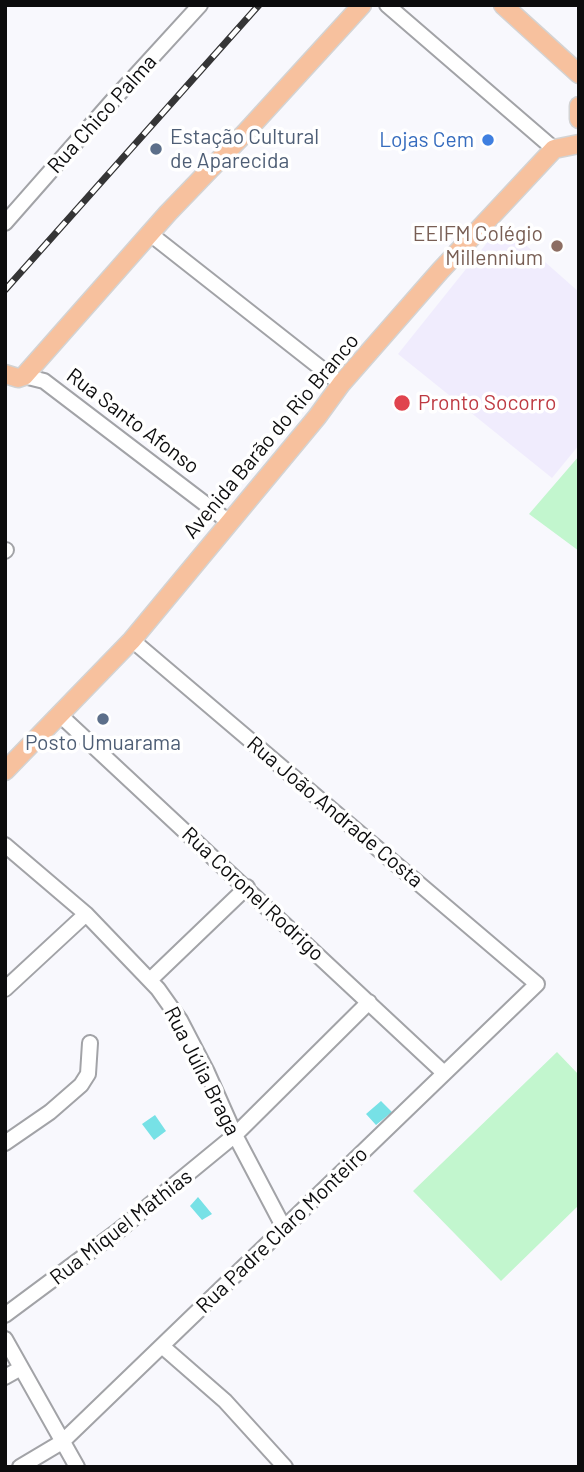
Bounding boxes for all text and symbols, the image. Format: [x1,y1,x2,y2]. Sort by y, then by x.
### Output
street label: Rua Chico Palma [42,49,162,179]
place label: Estação Cultural de Aparecida [170,124,319,174]
place label: Lojas Cem [379,127,474,153]
marker: Lojas Cem [480,132,496,148]
marker: Estação Cultural de Aparecida [148,141,164,157]
place label: EEIFM Colégio Millennium [413,221,543,271]
marker: EEIFM Colégio Millennium [549,238,565,254]
street label: Avenida Barão do Rio Branco [178,328,364,544]
street label: Rua Santo Afonso [62,363,204,479]
place label: Pronto Socorro [418,390,556,416]
marker: Pronto Socorro [392,393,412,413]
marker: Posto Umuarama [95,711,111,727]
place label: Posto Umuarama [25,730,181,756]
street label: Rua João Andrade Costa [242,731,428,893]
street label: Rua Coronel Rodrigo [177,822,329,966]
street label: Rua Júlia Braga [159,1002,245,1140]
street label: Rua Padre Claro Monteiro [191,1142,373,1318]
street label: Rua Miquel Mathias [45,1164,197,1290]

